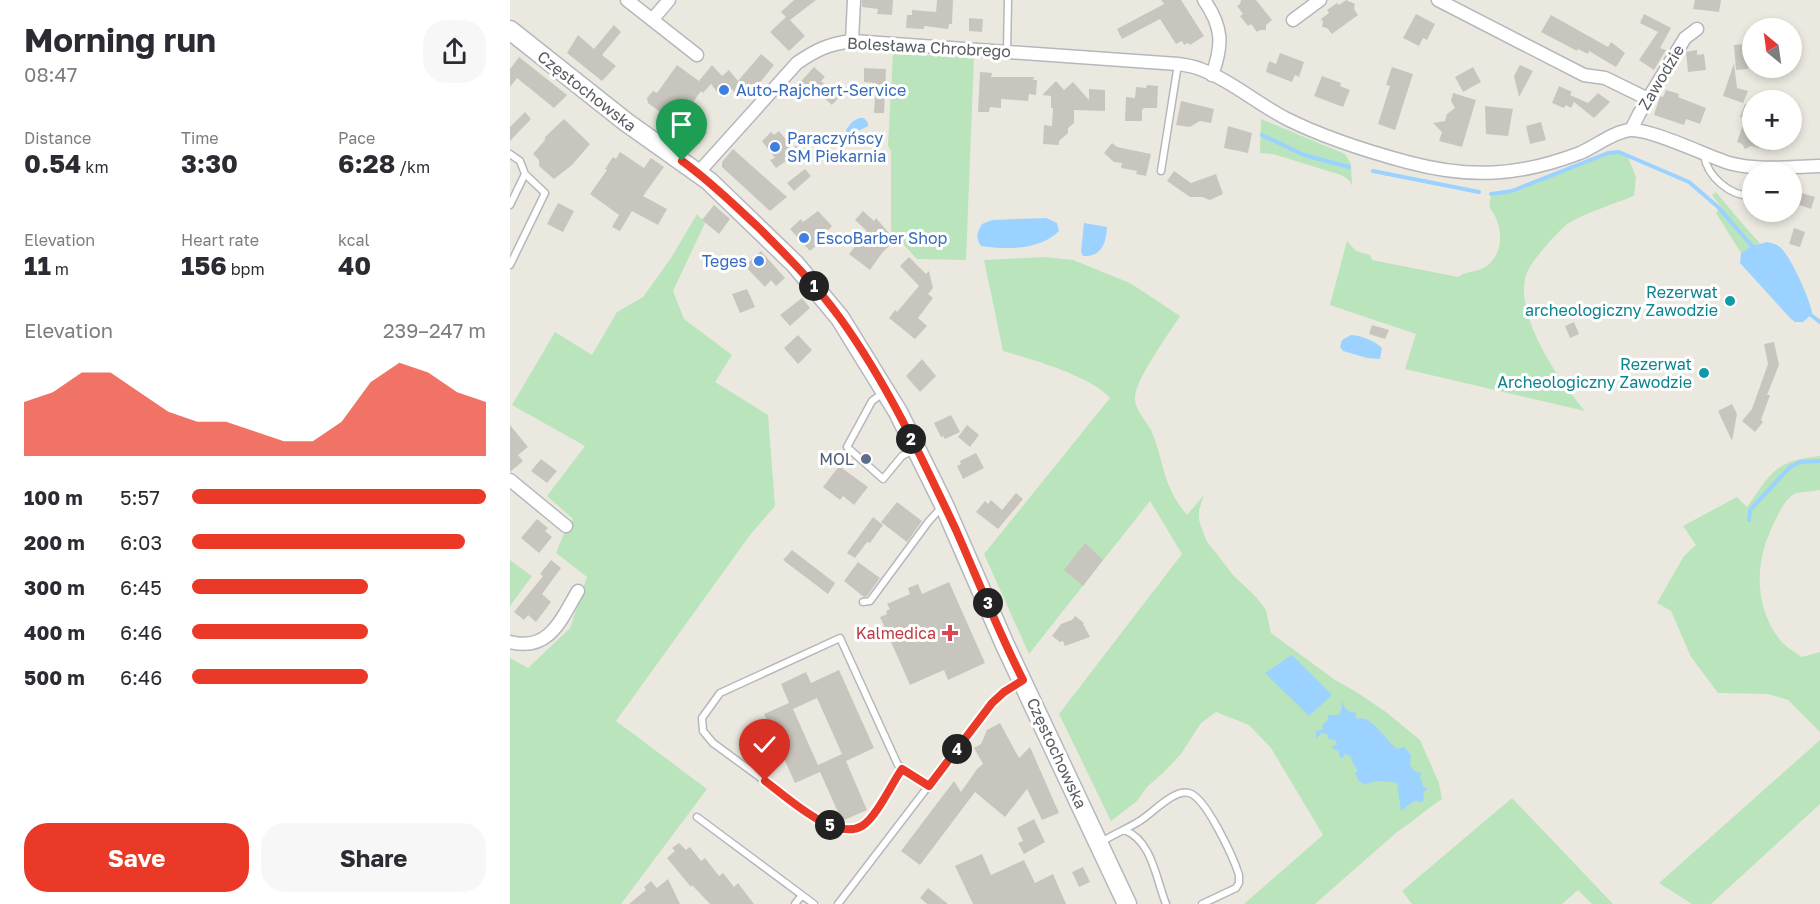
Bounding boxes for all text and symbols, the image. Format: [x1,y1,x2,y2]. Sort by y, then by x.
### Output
north arrow [1742,18,1802,78]
map controls [1742,18,1802,222]
text: Morning run [24,20,216,59]
button: share [423,20,486,83]
street label: Bolesława Chrobrego [847,33,1011,61]
street label: Zawodzie [1634,41,1688,113]
street label: Częstochowska [534,46,640,136]
text: 08:47 [24,62,77,86]
place label: Auto-Rajchert-Service [736,80,906,100]
marker: Auto-Rajchert-Service [717,83,731,97]
button: + [1742,90,1802,150]
pin [656,99,707,161]
icon: arrive [665,108,698,141]
text: Distance [24,128,91,148]
text: Time [181,128,219,148]
text: Pace [338,128,375,148]
place label: Paraczyńscy SM Piekarnia [787,128,886,166]
marker: Paraczyńscy SM Piekarnia [768,140,782,154]
text: 0.54 [24,148,81,179]
text: 3:30 [181,148,238,179]
text: 6:28 [338,148,395,179]
text: km [81,157,109,177]
text: /km [395,157,430,177]
button: − [1742,162,1802,222]
place label: EscoBarber Shop [816,228,948,248]
text: Elevation [24,230,95,250]
text: Heart rate [181,230,259,250]
text: kcal [338,230,370,250]
marker: EscoBarber Shop [797,231,811,245]
text: 11 [24,250,51,281]
text: 156 [181,250,227,281]
text: 40 [338,250,371,281]
place label: Teges [702,251,747,271]
marker: Teges [752,254,766,268]
text: m [51,259,69,279]
text: bpm [227,259,265,279]
pin: 1 [799,271,829,301]
text: 1 [810,276,818,296]
place label: Rezerwat archeologiczny Zawodzie [1525,282,1718,320]
marker: Rezerwat archeologiczny Zawodzie [1723,294,1737,308]
text: Elevation [24,318,113,342]
text: 239–247 m [383,318,486,342]
place label: Rezerwat Archeologiczny Zawodzie [1497,354,1692,392]
marker: Rezerwat Archeologiczny Zawodzie [1697,366,1711,380]
pin: 2 [896,424,926,454]
text: 2 [906,429,916,449]
place label: MOL [819,449,854,469]
marker: MOL [859,452,873,466]
text: 100 m [24,485,83,509]
text: 5:57 [120,485,160,509]
text: 200 m [24,530,85,554]
text: 6:03 [120,530,162,554]
text: 300 m [24,575,85,599]
text: 6:45 [120,575,162,599]
pin: 3 [973,588,1003,618]
text: 3 [983,593,993,613]
text: 400 m [24,620,85,644]
text: 6:46 [120,620,162,644]
place label: Kalmedica [856,623,936,643]
marker: Kalmedica [941,624,959,642]
text: 500 m [24,665,85,689]
text: 6:46 [120,665,162,689]
street label: Częstochowska [1023,694,1091,812]
pin [739,719,790,781]
icon: check [748,728,781,761]
pin: 4 [942,734,972,764]
text: 4 [952,739,962,759]
pin: 5 [815,810,845,840]
text: 5 [825,815,835,835]
button: Save [24,823,249,892]
button: Share [261,823,486,892]

